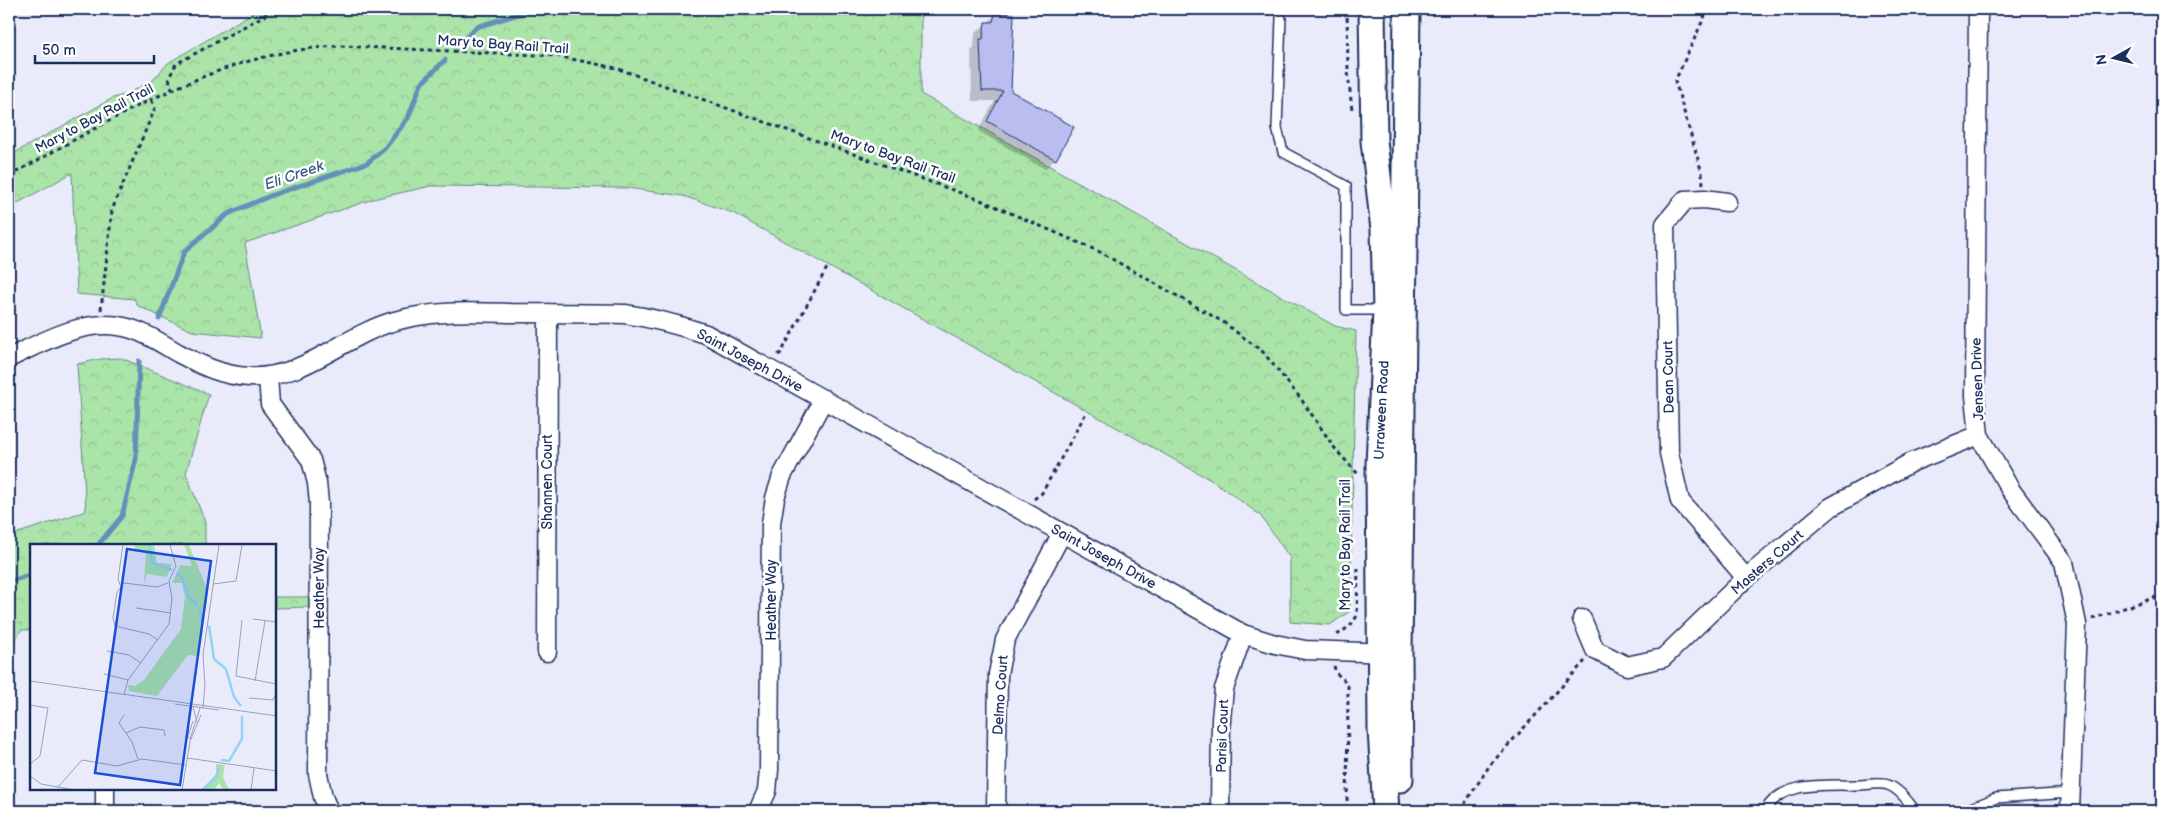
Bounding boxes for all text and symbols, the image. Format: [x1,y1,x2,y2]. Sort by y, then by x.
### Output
street label: Mary to Bay Rail Trail [437,31,569,58]
scale bar [35,32,154,64]
north arrow [2088,32,2138,82]
text: 50 m [42,41,76,60]
text: N [2092,53,2111,66]
street label: Mary to Bay Rail Trail [32,80,156,157]
street label: Mary to Bay Rail Trail [828,126,958,187]
water label: Eli Creek [262,156,327,194]
street label: Saint Joseph Drive [694,325,806,396]
street label: Jensen Drive [1968,337,1987,421]
street label: Dean Court [1659,340,1678,414]
street label: Urraween Road [1370,360,1393,460]
street label: Shannen Court [539,434,556,529]
street label: Mary to Bay Rail Trail [1337,479,1354,611]
street label: Saint Joseph Drive [1048,520,1159,592]
street label: Masters Court [1728,526,1807,598]
inset map [30,544,276,790]
street label: Heather Way [311,547,328,629]
street label: Heather Way [763,559,780,641]
street label: Delmo Court [989,654,1012,735]
street label: Parisi Court [1213,698,1232,773]

